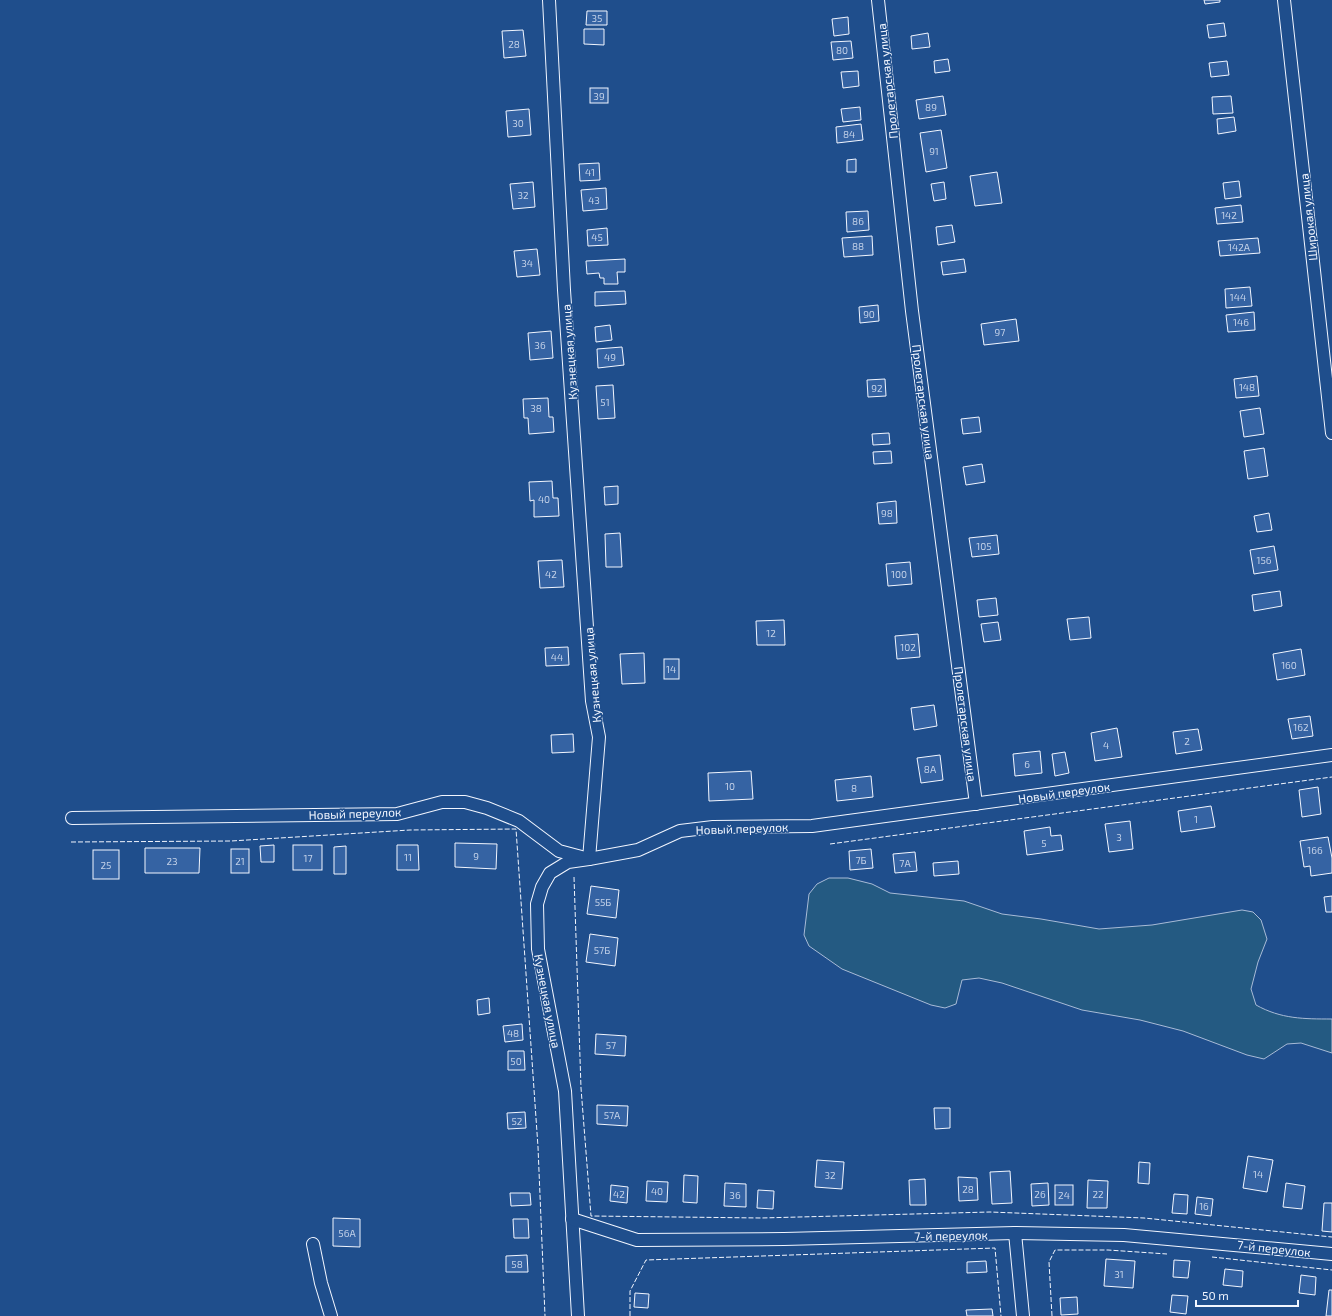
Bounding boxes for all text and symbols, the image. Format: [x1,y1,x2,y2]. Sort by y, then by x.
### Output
house number: 35 [592,12,602,24]
street label: Пролетарская улица [874,23,901,139]
house number: 28 [508,38,520,50]
house number: 80 [836,44,848,56]
house number: 39 [593,90,605,102]
house number: 89 [925,101,937,113]
house number: 30 [512,117,524,129]
house number: 84 [843,128,855,140]
house number: 91 [929,145,939,157]
house number: 41 [585,166,595,178]
street label: Широкая улица [1296,172,1321,261]
house number: 32 [517,189,529,201]
house number: 43 [588,194,600,206]
house number: 142 [1221,209,1237,221]
house number: 86 [852,215,864,227]
house number: 45 [591,231,603,243]
house number: 88 [852,240,864,252]
house number: 142А [1228,241,1251,253]
house number: 34 [521,257,533,269]
house number: 144 [1230,291,1246,303]
street label: Кузнецкая улица [559,304,580,400]
house number: 90 [863,308,875,320]
house number: 146 [1233,316,1249,328]
house number: 97 [995,326,1005,338]
house number: 36 [534,339,546,351]
street label: Пролетарская улица [909,344,938,461]
house number: 49 [604,351,616,363]
house number: 148 [1239,381,1255,393]
house number: 92 [871,382,883,394]
house number: 51 [600,396,610,408]
house number: 38 [530,402,542,414]
house number: 40 [538,493,550,505]
house number: 98 [881,507,893,519]
house number: 105 [976,540,992,552]
house number: 156 [1256,554,1272,566]
house number: 42 [545,568,557,580]
house number: 100 [891,568,907,580]
street label: Кузнецкая улица [581,627,604,723]
house number: 12 [766,627,776,639]
house number: 102 [900,641,916,653]
house number: 44 [551,651,563,663]
house number: 160 [1281,659,1297,671]
house number: 14 [666,663,676,675]
street label: Пролетарская улица [951,666,980,783]
house number: 162 [1293,721,1309,733]
house number: 2 [1184,735,1190,747]
house number: 4 [1103,739,1109,751]
house number: 6 [1024,758,1030,770]
house number: 8А [924,763,937,775]
street label: Новый переулок [1017,779,1112,806]
house number: 10 [725,780,735,792]
house number: 8 [851,782,857,794]
street label: Новый переулок [308,804,402,823]
house number: 1 [1194,813,1198,825]
street label: Новый переулок [695,819,789,838]
house number: 3 [1116,831,1122,843]
house number: 5 [1041,837,1047,849]
house number: 166 [1307,844,1323,856]
house number: 9 [473,850,479,862]
house number: 11 [404,851,412,863]
house number: 17 [303,852,313,864]
house number: 7Б [855,854,867,866]
house number: 23 [166,855,178,867]
house number: 21 [235,855,245,867]
house number: 7А [899,857,911,869]
house number: 25 [101,859,111,871]
house number: 55Б [595,896,611,908]
house number: 57Б [594,944,610,956]
street label: Кузнецкая улица [531,953,564,1050]
house number: 48 [507,1027,519,1039]
house number: 57 [606,1039,616,1051]
house number: 50 [510,1055,522,1067]
house number: 57А [604,1109,621,1121]
house number: 52 [512,1115,523,1127]
house number: 14 [1253,1168,1263,1180]
house number: 32 [824,1169,836,1181]
house number: 28 [962,1183,974,1195]
house number: 40 [651,1185,663,1197]
house number: 42 [613,1188,625,1200]
house number: 26 [1034,1188,1046,1200]
house number: 22 [1092,1188,1104,1200]
house number: 36 [729,1189,741,1201]
house number: 24 [1058,1189,1070,1201]
house number: 16 [1199,1200,1209,1212]
house number: 56А [338,1227,356,1239]
street label: 7-й переулок [914,1227,989,1244]
street label: 7-й переулок [1236,1237,1312,1260]
house number: 58 [511,1258,523,1270]
house number: 31 [1114,1268,1124,1280]
scale bar [1196,1282,1298,1308]
text: 50 m [1202,1288,1229,1302]

